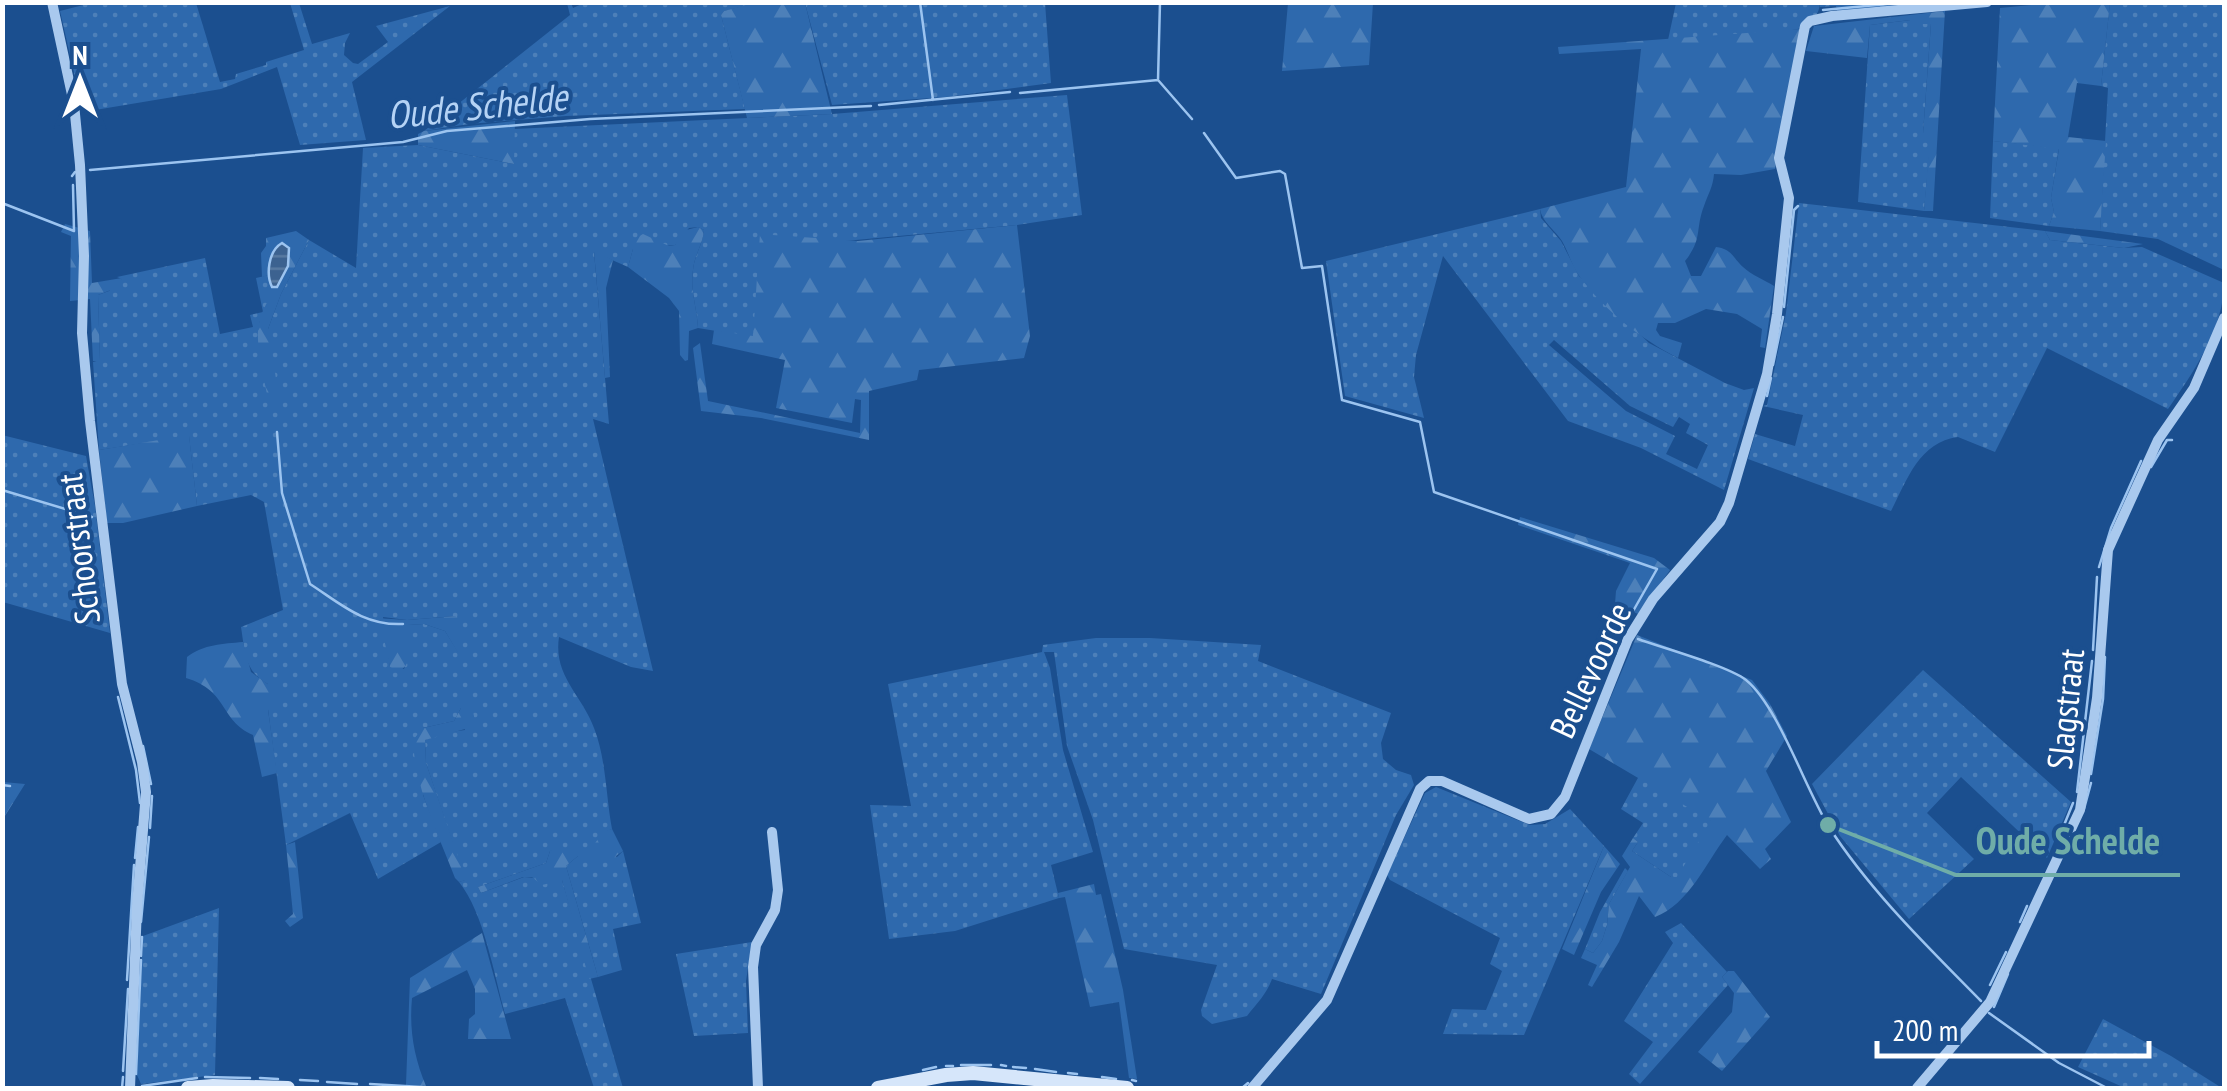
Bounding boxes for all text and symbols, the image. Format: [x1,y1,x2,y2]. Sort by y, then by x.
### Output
north arrow [30,30,130,130]
text: N [72,36,88,73]
water label: Oude Schelde [385,71,572,139]
street label: Schoorstraat [46,471,110,627]
street label: Bellevoorde [1539,595,1641,745]
street label: Slagstraat [2036,646,2094,772]
callout: Oude Schelde [1956,807,2180,875]
text: Oude Schelde [1976,815,2160,864]
scale bar [1877,996,2150,1058]
text: 200 m [1892,1010,1958,1049]

